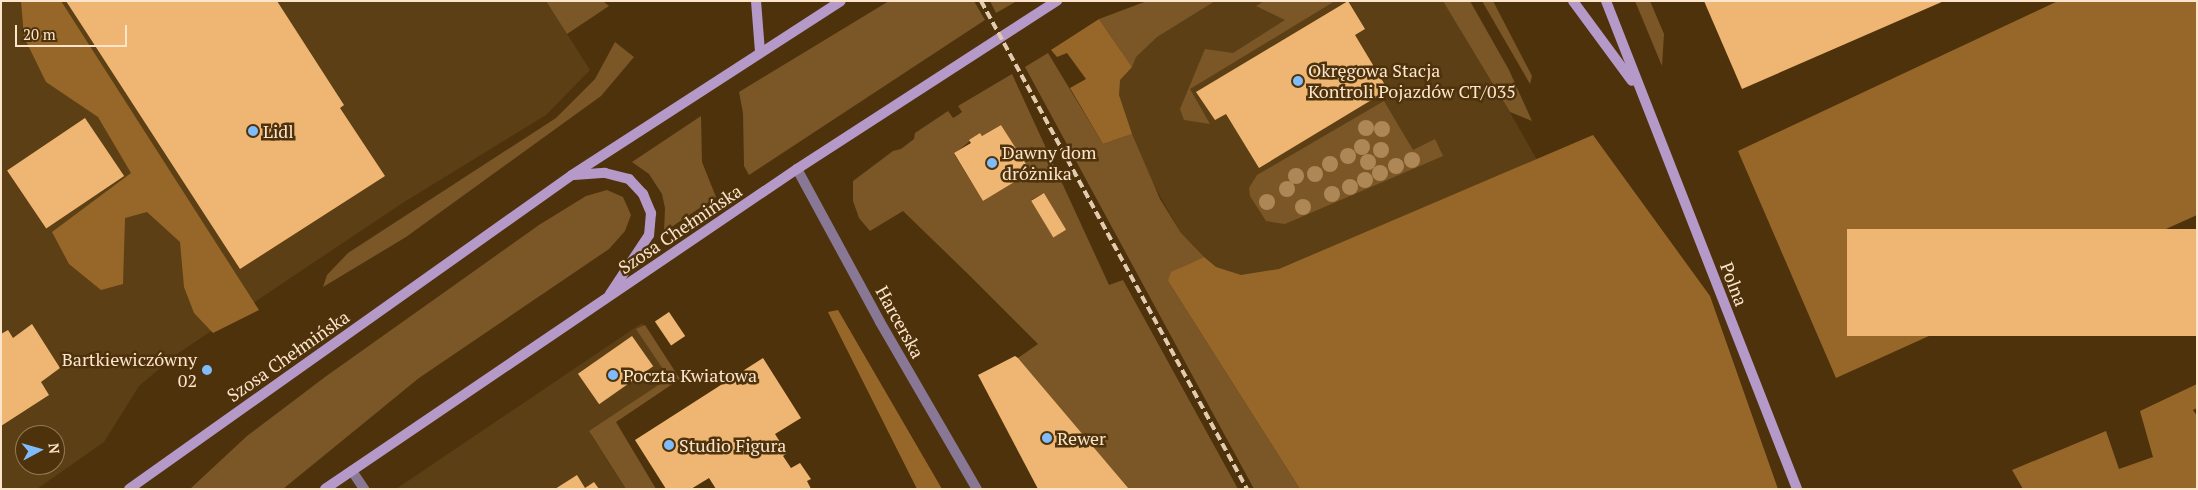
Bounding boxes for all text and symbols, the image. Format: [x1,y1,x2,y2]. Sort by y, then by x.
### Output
scale bar [18,15,130,47]
text: 20 m [23,24,56,44]
place label: Okręgowa Stacja Kontroli Pojazdów CT/035 [1308,60,1516,102]
marker: Okręgowa Stacja Kontroli Pojazdów CT/035 [1292,75,1304,87]
place label: Lidl [263,120,294,142]
marker: Lidl [247,125,259,137]
place label: Dawny dom dróżnika [1002,142,1097,184]
marker: Dawny dom dróżnika [986,157,998,169]
street label: Szosa Chełmińska [614,180,746,278]
street label: Polna [1716,259,1752,309]
street label: Harcerska [871,282,929,362]
street label: Szosa Chełmińska [223,306,353,406]
place label: Bartkiewiczówny 02 [62,349,197,392]
marker: Bartkiewiczówny 02 [201,364,213,376]
place label: Poczta Kwiatowa [623,364,757,386]
marker: Poczta Kwiatowa [607,369,619,381]
north arrow [15,425,65,475]
place label: Rewer [1057,427,1106,449]
marker: Rewer [1041,432,1053,444]
place label: Studio Figura [679,434,786,456]
marker: Studio Figura [663,439,675,451]
text: N [44,442,64,455]

